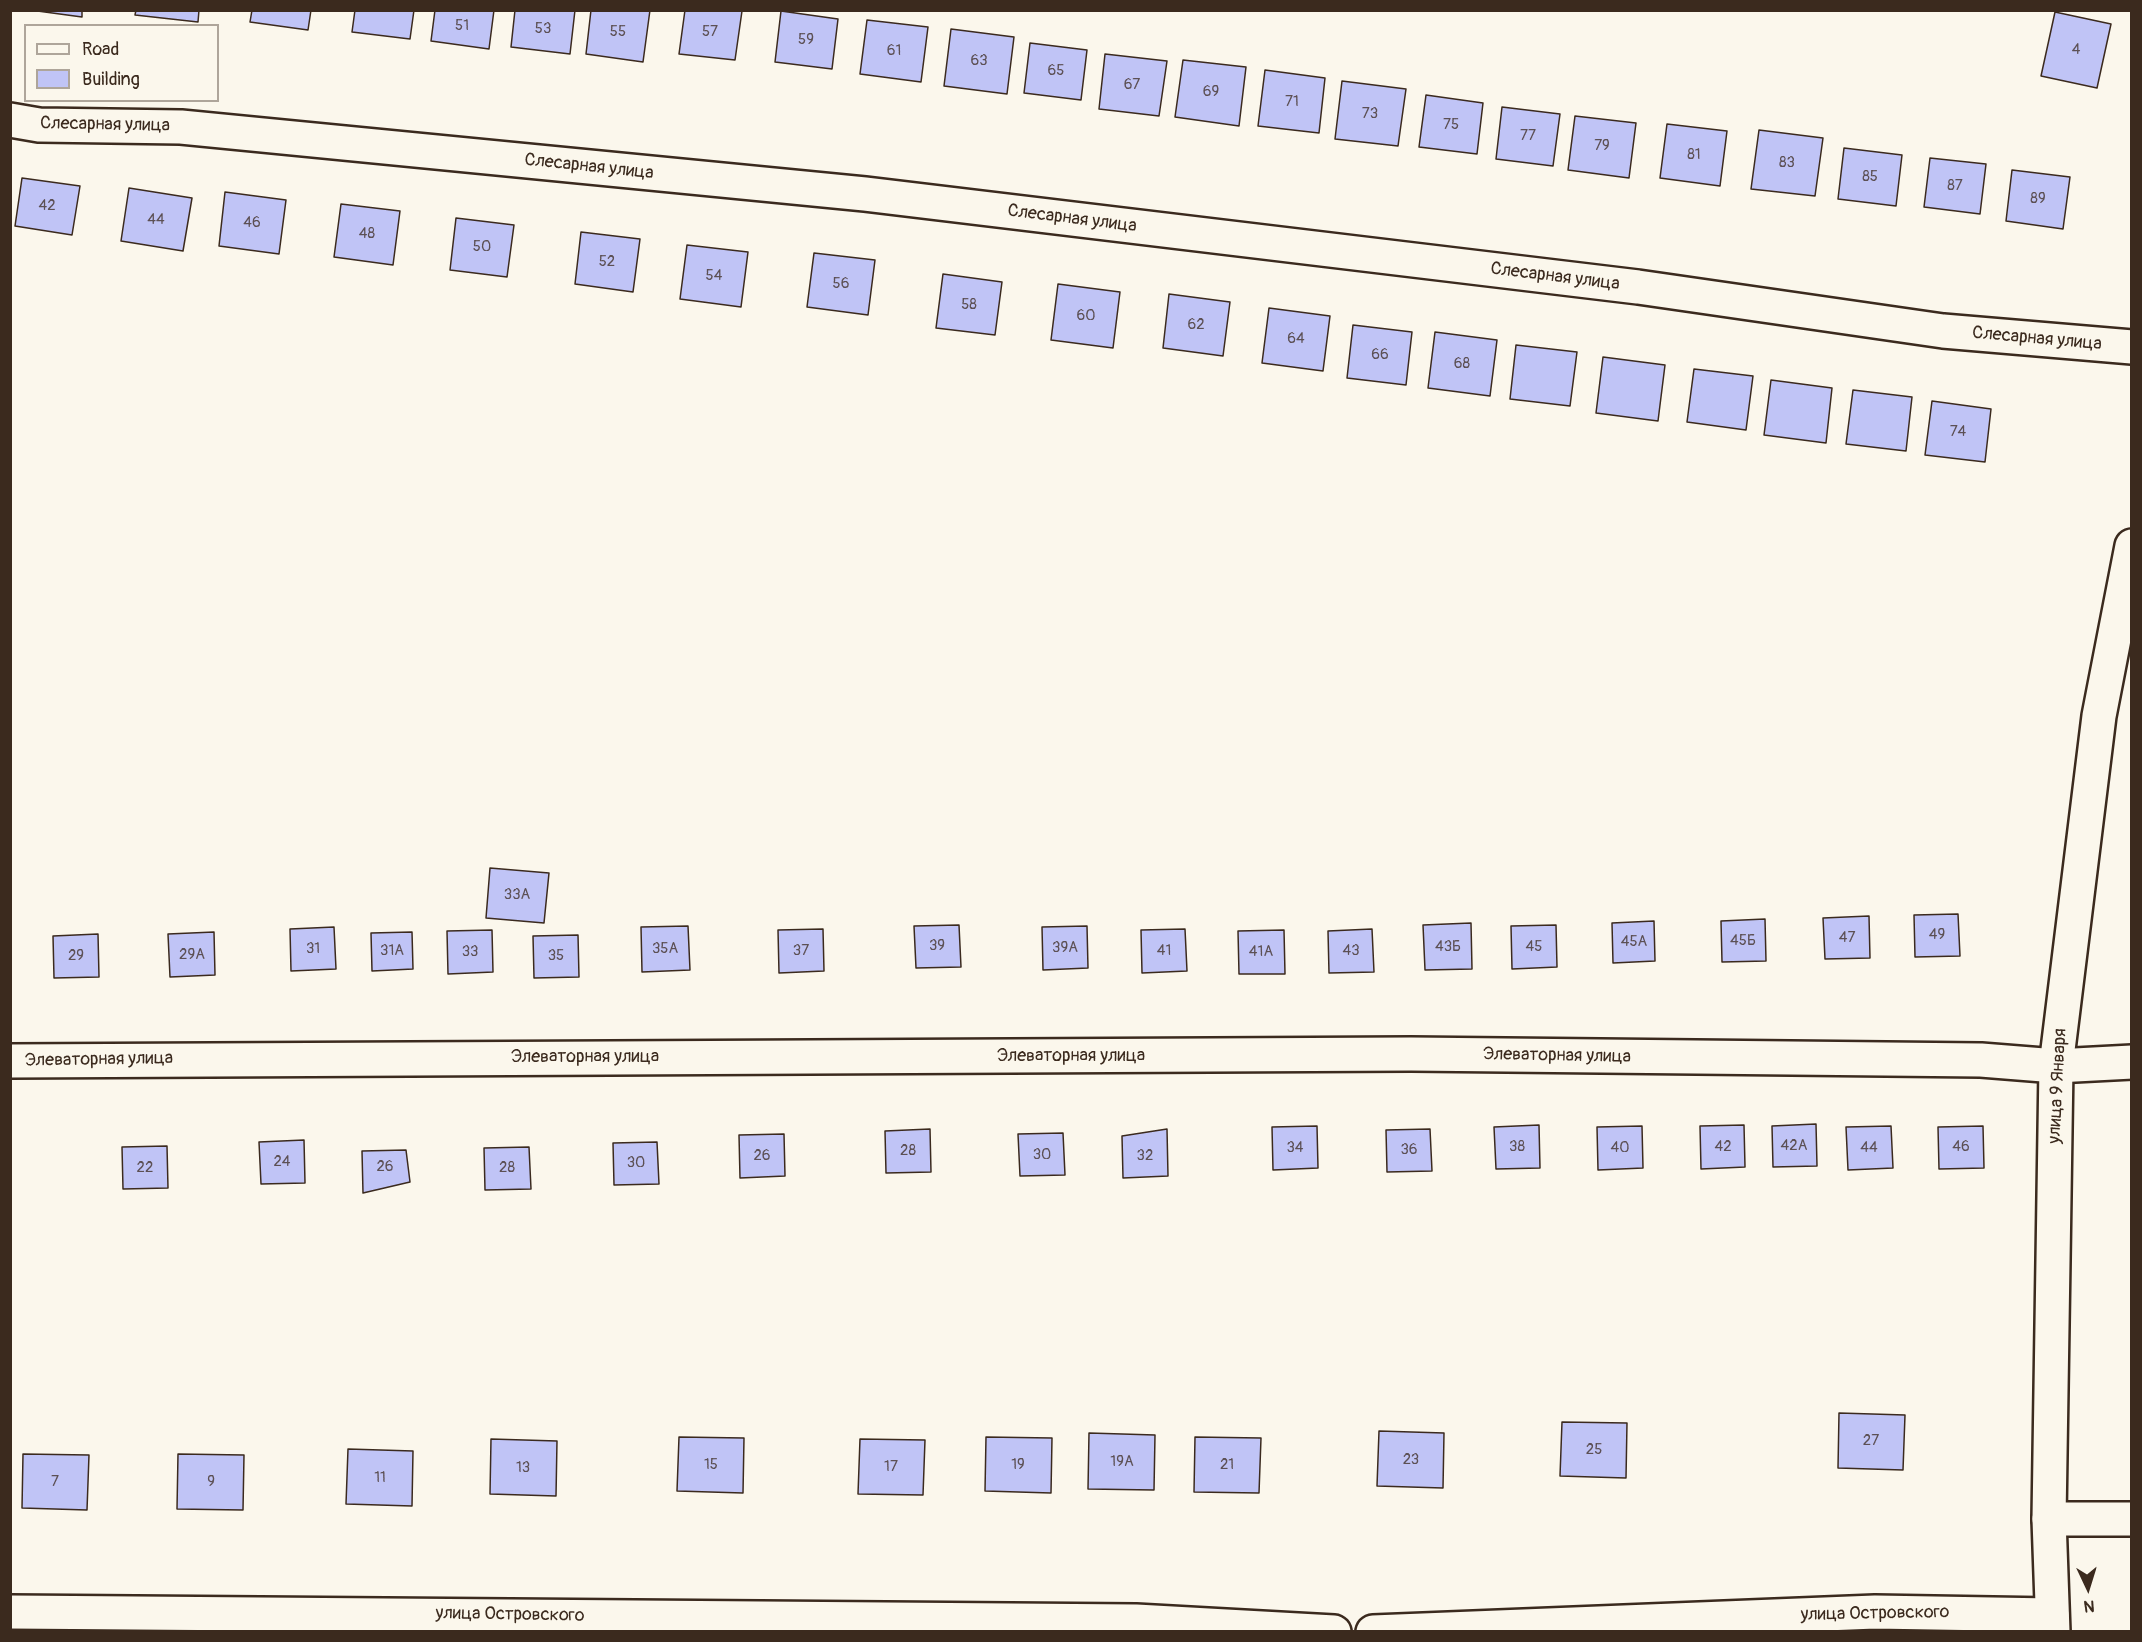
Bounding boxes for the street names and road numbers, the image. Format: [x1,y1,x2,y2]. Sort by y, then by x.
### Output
street label: Слесарная улица [40,113,170,137]
street label: Слесарная улица [523,149,655,185]
street label: Слесарная улица [1006,200,1138,238]
street label: Слесарная улица [1489,258,1621,296]
street label: Слесарная улица [1971,323,2103,355]
street label: улица 9 Января [2044,1028,2072,1144]
street label: Элеваторная улица [1483,1044,1631,1068]
street label: Элеваторная улица [997,1045,1145,1067]
street label: Элеваторная улица [511,1046,659,1068]
street label: Элеваторная улица [25,1048,173,1072]
street label: улица Островского [1800,1602,1950,1626]
street label: улица Островского [435,1603,585,1627]

